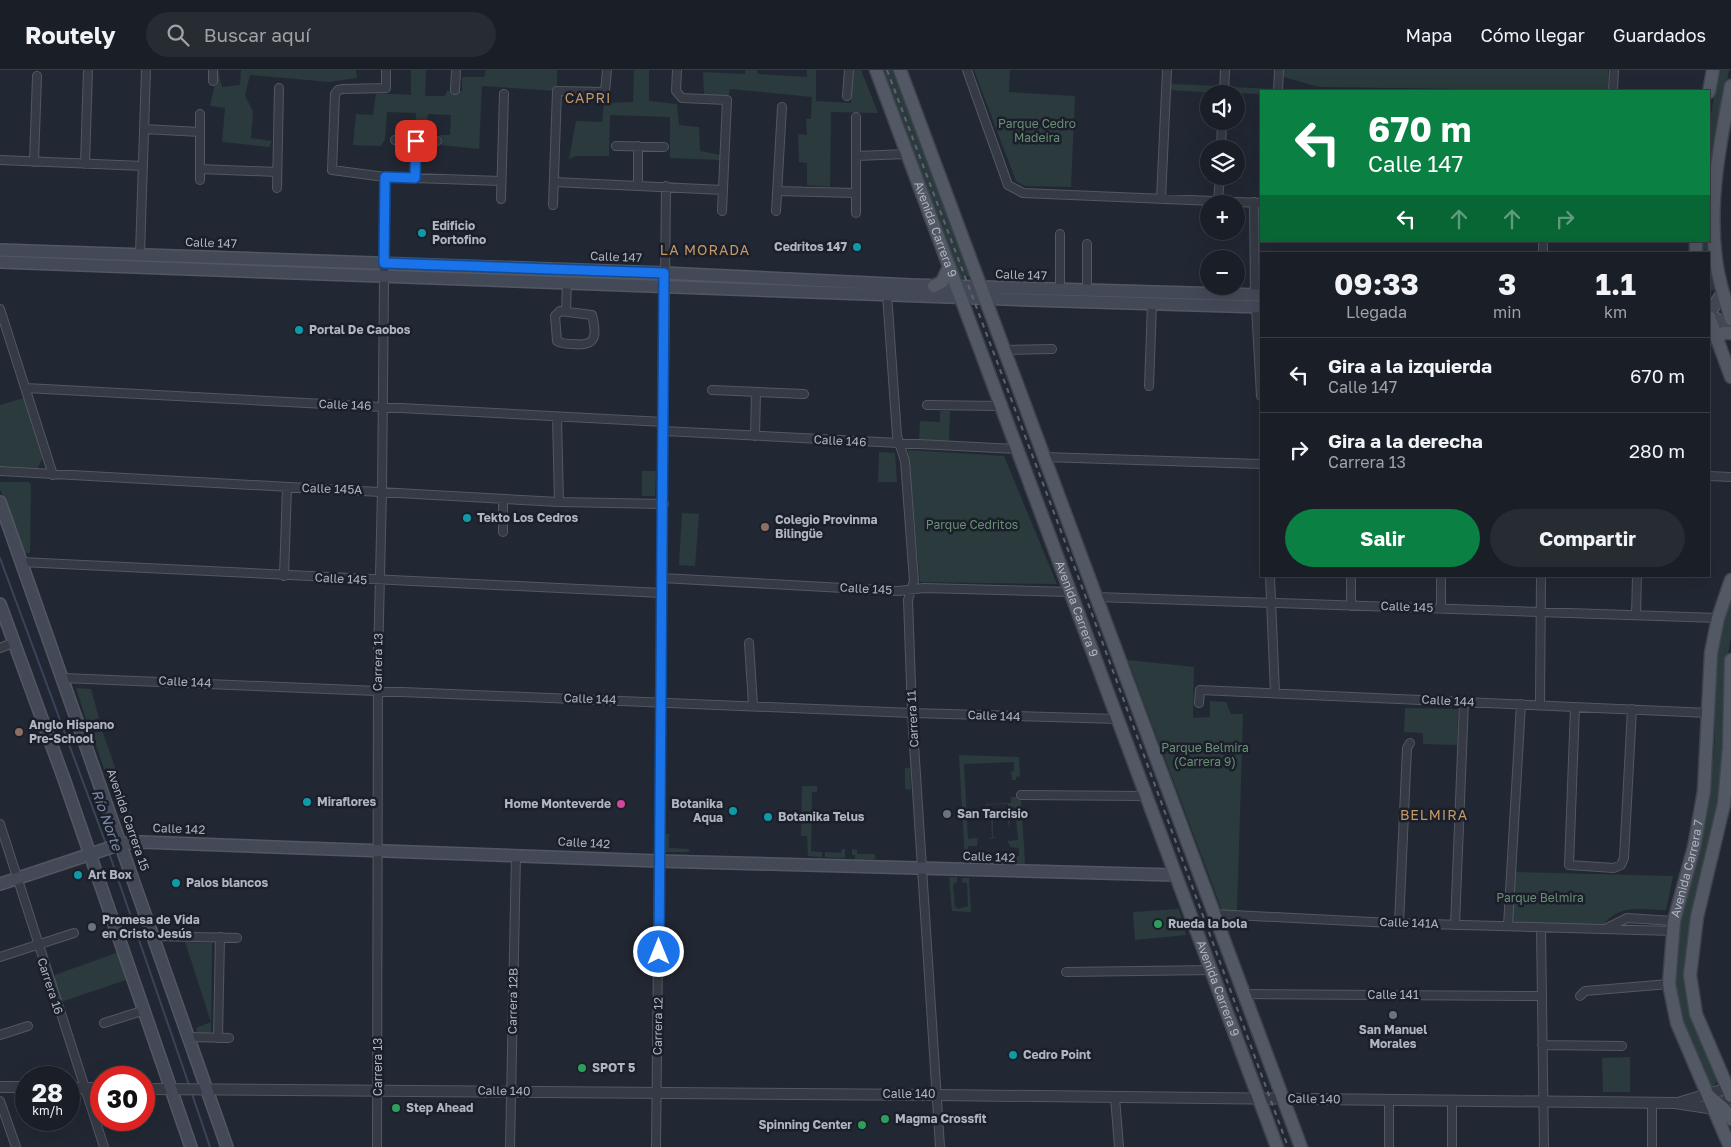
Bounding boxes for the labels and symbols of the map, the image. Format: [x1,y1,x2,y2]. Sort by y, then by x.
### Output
district label: CAPRI [565,89,611,106]
park label: Parque Cedro Madeira [998,116,1076,145]
pin [395,120,437,162]
street label: Avenida Carrera 9 [911,179,961,279]
place label: Edificio Portofino [432,218,486,247]
marker: Edificio Portofino [416,227,428,239]
street label: Calle 147 [185,234,237,251]
place label: Cedritos 147 [774,239,847,254]
district label: LA MORADA [660,241,750,258]
marker: Cedritos 147 [851,241,863,253]
street label: Calle 147 [590,248,642,265]
street label: Calle 147 [995,266,1047,283]
place label: Portal De Caobos [309,322,411,337]
marker: Portal De Caobos [293,324,305,336]
street label: Calle 146 [318,396,372,413]
street label: Calle 146 [813,432,867,449]
street label: Calle 145A [301,480,363,497]
place label: Tekto Los Cedros [477,510,578,525]
marker: Tekto Los Cedros [461,512,473,524]
place label: Colegio Provinma Bilingüe [775,512,877,541]
park label: Parque Cedritos [926,517,1018,532]
marker: Colegio Provinma Bilingüe [759,521,771,533]
street label: Avenida Carrera 9 [1052,559,1102,659]
street label: Calle 145 [314,570,368,587]
street label: Calle 145 [839,580,893,597]
street label: Calle 145 [1380,598,1434,615]
street label: Carrera 13 [369,633,386,691]
street label: Calle 144 [158,673,212,690]
street label: Calle 144 [563,690,617,707]
street label: Carrera 11 [904,690,921,748]
street label: Calle 144 [1421,692,1475,709]
street label: Calle 144 [967,707,1021,724]
place label: Anglo Hispano Pre-School [29,717,114,746]
marker: Anglo Hispano Pre-School [13,726,25,738]
park label: Parque Belmira (Carrera 9) [1161,740,1249,769]
street label: Avenida Carrera 15 [104,767,153,873]
water label: Río Norte [89,787,127,853]
place label: Miraflores [317,794,377,809]
marker: Miraflores [301,796,313,808]
place label: Home Monteverde [504,796,611,811]
place label: Botanika Aqua [671,796,723,825]
marker: Home Monteverde [615,798,627,810]
marker: Botanika Aqua [727,805,739,817]
place label: San Tarcisio [957,806,1028,821]
district label: BELMIRA [1400,806,1468,823]
marker: San Tarcisio [941,808,953,820]
place label: Botanika Telus [778,809,865,824]
marker: Botanika Telus [762,811,774,823]
street label: Avenida Carrera 7 [1667,818,1706,919]
street label: Calle 142 [152,820,206,837]
street label: Calle 142 [557,834,611,851]
street label: Calle 142 [962,848,1016,865]
place label: Art Box [88,867,132,882]
marker: Art Box [72,869,84,881]
place label: Palos blancos [186,875,268,890]
marker: Palos blancos [170,877,182,889]
park label: Parque Belmira [1496,890,1584,905]
place label: Promesa de Vida en Cristo Jesús [102,912,200,941]
street label: Calle 141A [1379,914,1439,931]
place label: Rueda la bola [1168,916,1247,931]
marker: Rueda la bola [1152,918,1164,930]
marker: Promesa de Vida en Cristo Jesús [86,921,98,933]
position arrow [632,925,684,977]
street label: Avenida Carrera 9 [1194,938,1243,1038]
street label: Carrera 16 [34,956,67,1016]
street label: Carrera 12B [504,968,521,1034]
street label: Calle 141 [1367,987,1419,1002]
street label: Carrera 12 [649,997,666,1055]
marker: San Manuel Morales [1387,1009,1399,1021]
place label: San Manuel Morales [1359,1022,1427,1051]
street label: Carrera 13 [370,1038,385,1096]
place label: Cedro Point [1023,1047,1091,1062]
marker: Cedro Point [1007,1049,1019,1061]
place label: SPOT 5 [592,1060,635,1075]
marker: SPOT 5 [576,1062,588,1074]
speed limit sign: 30 [90,1066,155,1131]
street label: Calle 140 [477,1083,531,1098]
street label: Calle 140 [882,1086,936,1101]
street label: Calle 140 [1287,1091,1341,1106]
place label: Step Ahead [406,1100,473,1115]
marker: Step Ahead [390,1102,402,1114]
place label: Magma Crossfit [895,1111,987,1126]
marker: Magma Crossfit [879,1113,891,1125]
place label: Spinning Center [758,1117,852,1132]
marker: Spinning Center [856,1119,868,1131]

